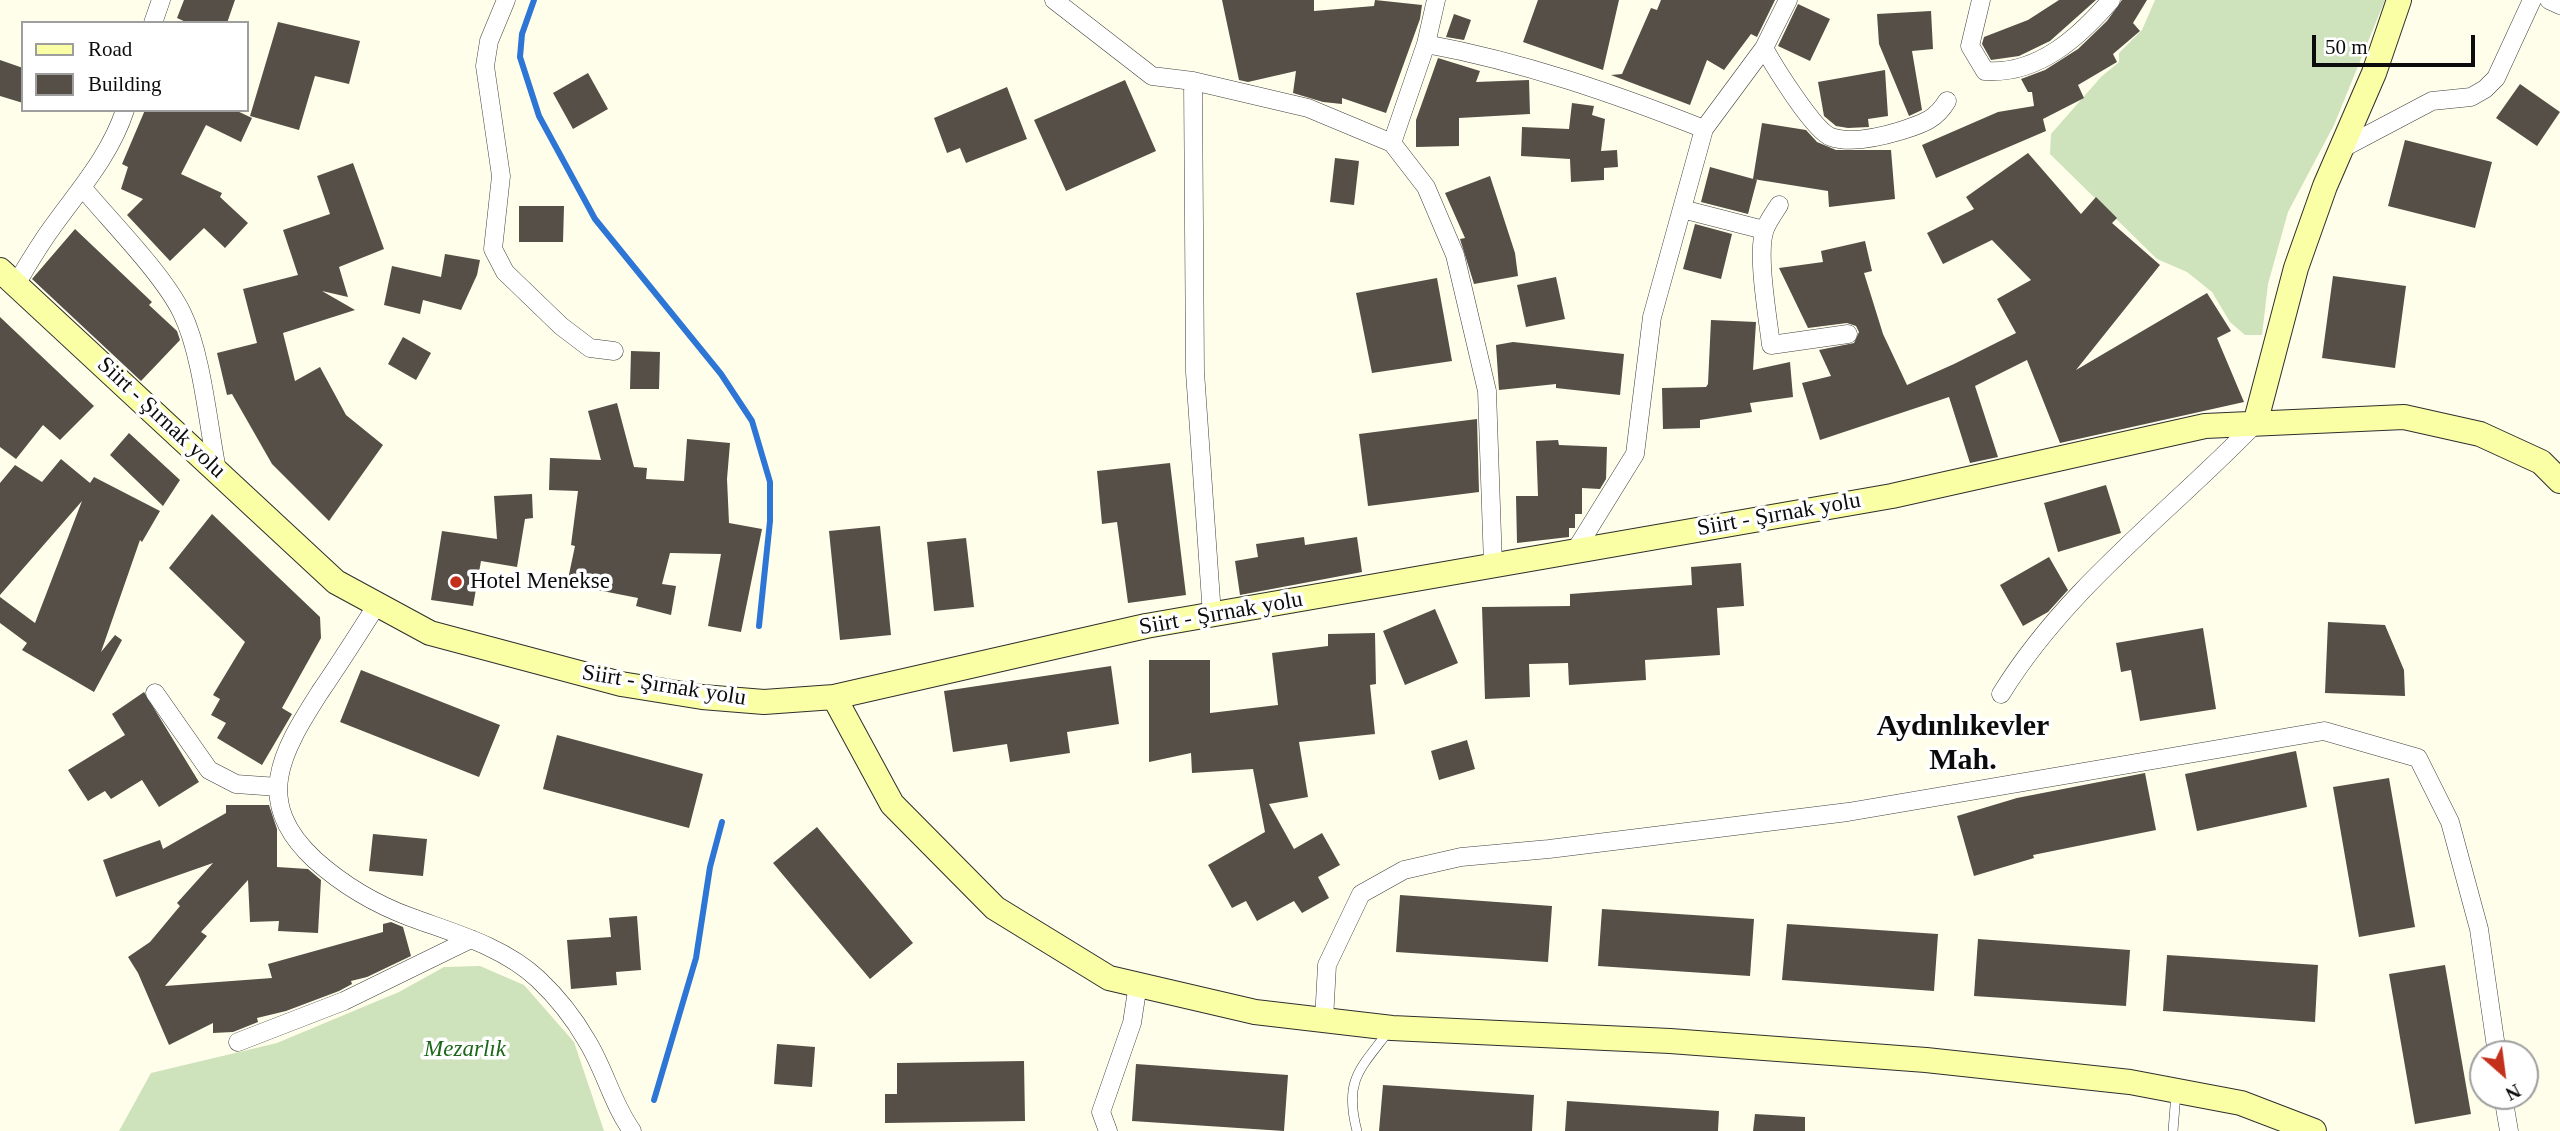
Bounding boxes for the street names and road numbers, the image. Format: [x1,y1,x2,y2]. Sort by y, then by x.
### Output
street label: Siirt - Şırnak yolu [91,351,231,485]
street label: Siirt - Şırnak yolu [1695,487,1863,543]
street label: Siirt - Şırnak yolu [1137,586,1305,642]
street label: Siirt - Şırnak yolu [580,659,748,713]

